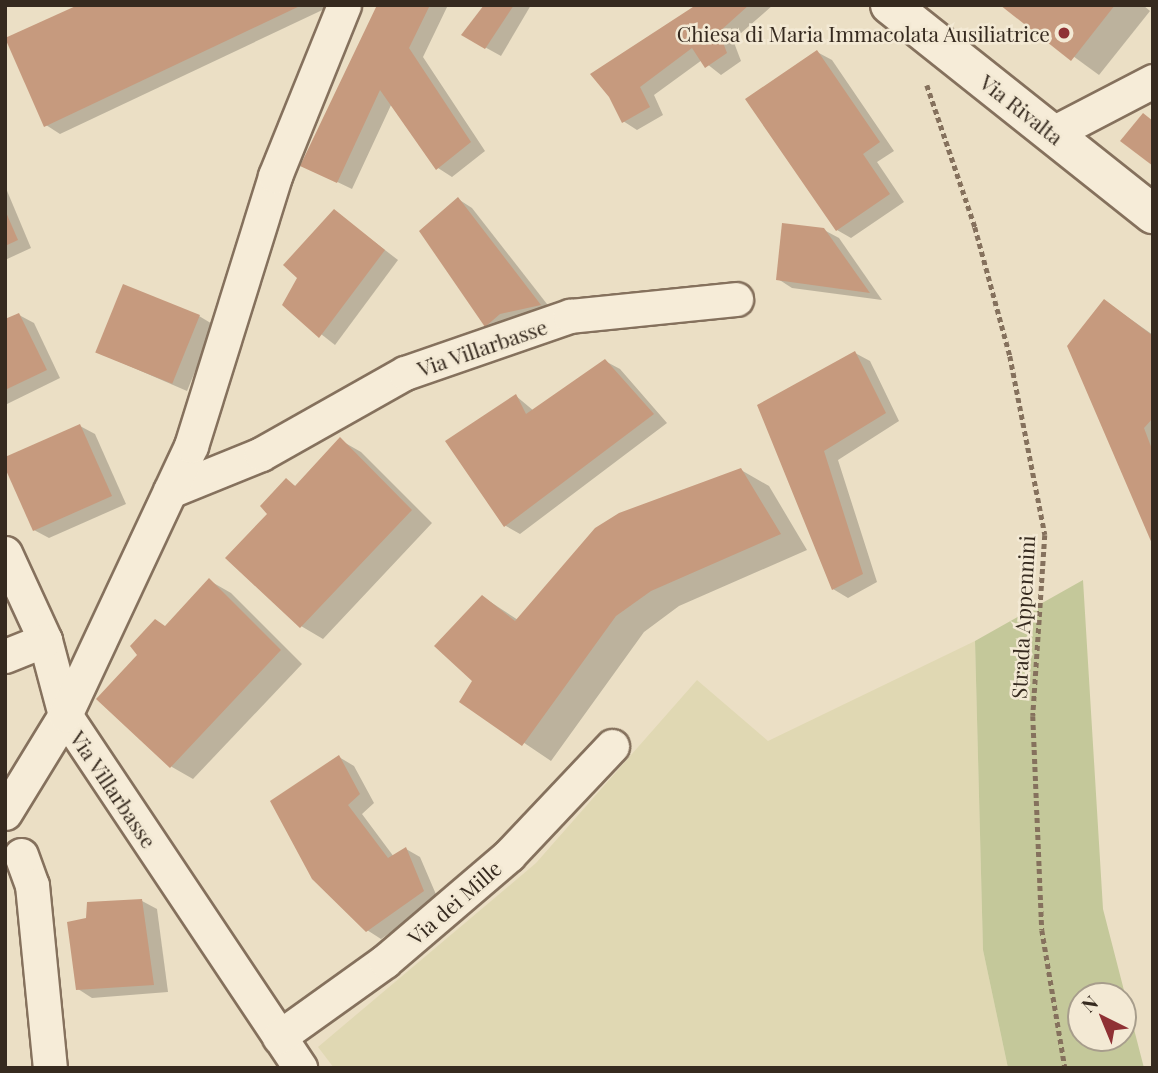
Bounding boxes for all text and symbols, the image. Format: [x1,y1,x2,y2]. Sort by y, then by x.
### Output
place label: Chiesa di Maria Immacolata Ausiliatrice [675,20,1050,46]
marker: Chiesa di Maria Immacolata Ausiliatrice [1056,25,1072,41]
street label: Via Rivalta [975,69,1069,149]
street label: Via Villarbasse [413,313,551,381]
street label: Strada Appennini [1005,534,1039,700]
street label: Via Villarbasse [65,725,163,853]
street label: Via dei Mille [402,855,506,949]
north arrow [1067,982,1137,1052]
text: N [1075,989,1103,1017]

